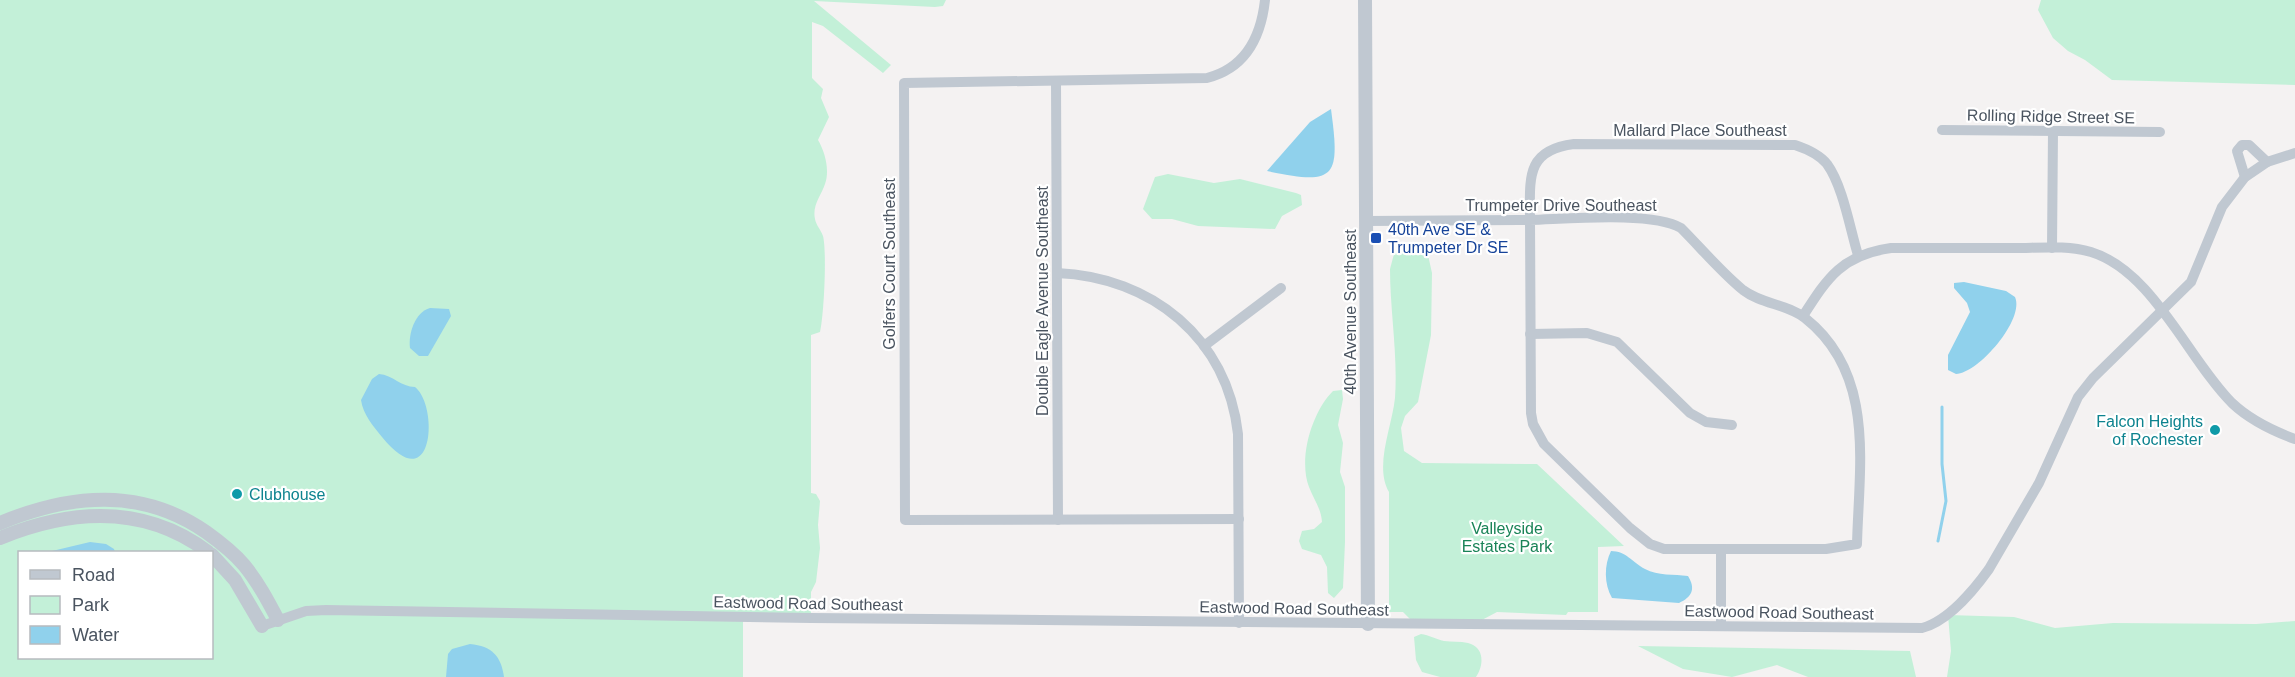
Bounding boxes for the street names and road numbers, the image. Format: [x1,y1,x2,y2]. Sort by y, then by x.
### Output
street label: Rolling Ridge Street SE [1967,107,2135,126]
street label: Mallard Place Southeast [1613,122,1787,139]
street label: Golfers Court Southeast [881,178,898,350]
street label: Double Eagle Avenue Southeast [1034,185,1051,416]
street label: Trumpeter Drive Southeast [1465,197,1657,214]
street label: 40th Avenue Southeast [1342,229,1359,395]
street label: Eastwood Road Southeast [713,593,903,614]
street label: Eastwood Road Southeast [1199,598,1389,619]
street label: Eastwood Road Southeast [1684,602,1874,623]

